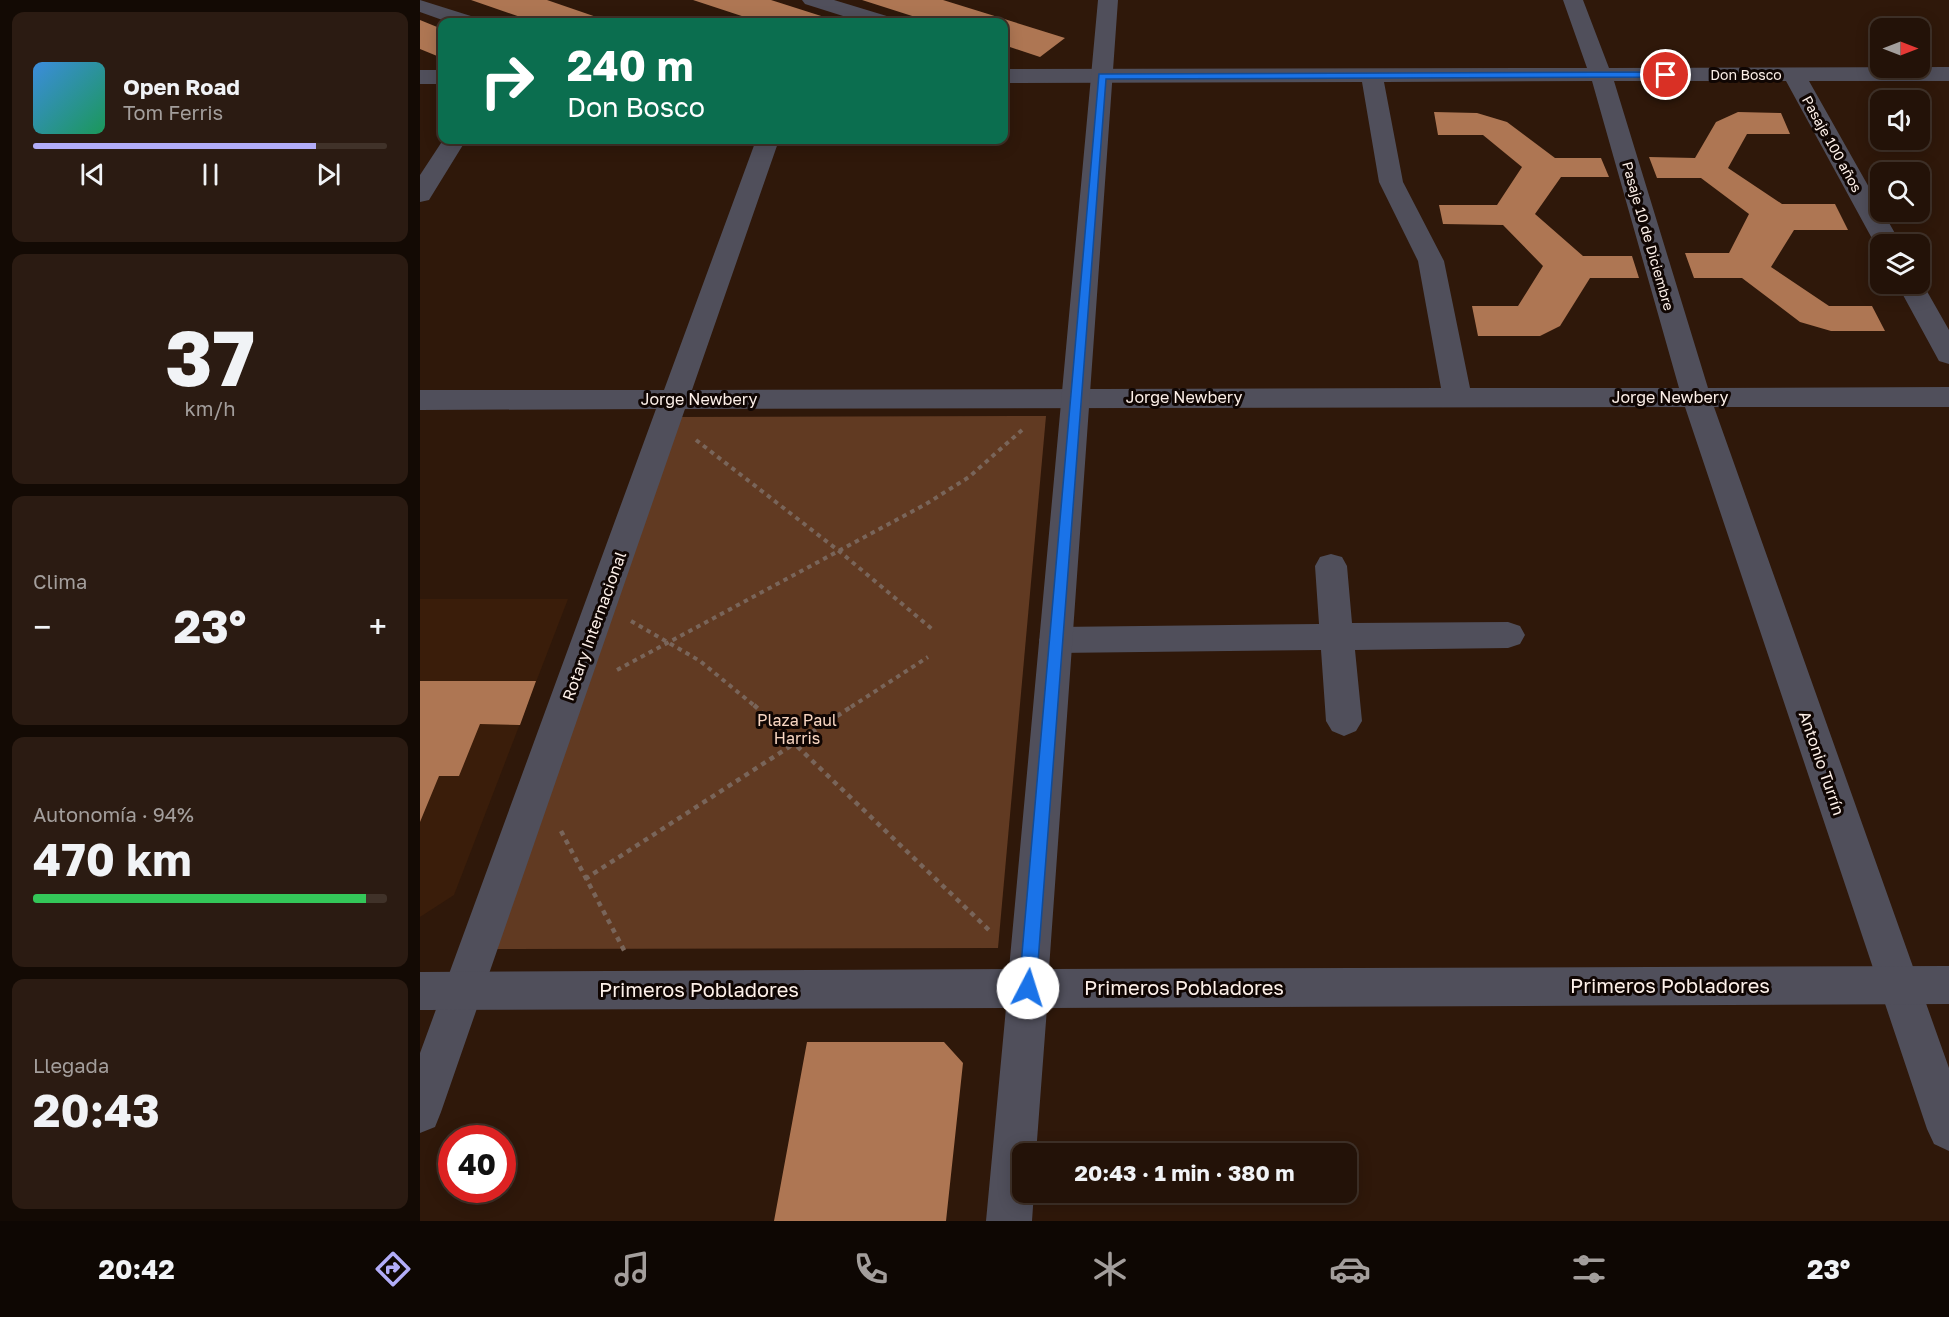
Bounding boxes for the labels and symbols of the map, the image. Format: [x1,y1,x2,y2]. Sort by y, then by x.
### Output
north arrow [1870,18,1930,78]
pin [1640,49,1691,100]
street label: Don Bosco [1710,66,1782,83]
street label: Pasaje 100 años [1799,93,1866,195]
street label: Pasaje 10 de Diciembre [1619,159,1678,312]
street label: Jorge Newbery [1126,387,1242,407]
street label: Jorge Newbery [1612,387,1728,407]
street label: Jorge Newbery [641,389,757,409]
street label: Rotary Internacional [558,549,630,703]
street label: Antonio Turrín [1795,708,1849,818]
park label: Plaza Paul Harris [757,710,837,748]
position arrow [996,956,1060,1020]
street label: Primeros Pobladores [1570,973,1770,997]
street label: Primeros Pobladores [1084,975,1284,999]
street label: Primeros Pobladores [599,977,799,1001]
speed limit sign: 40 [438,1125,516,1203]

